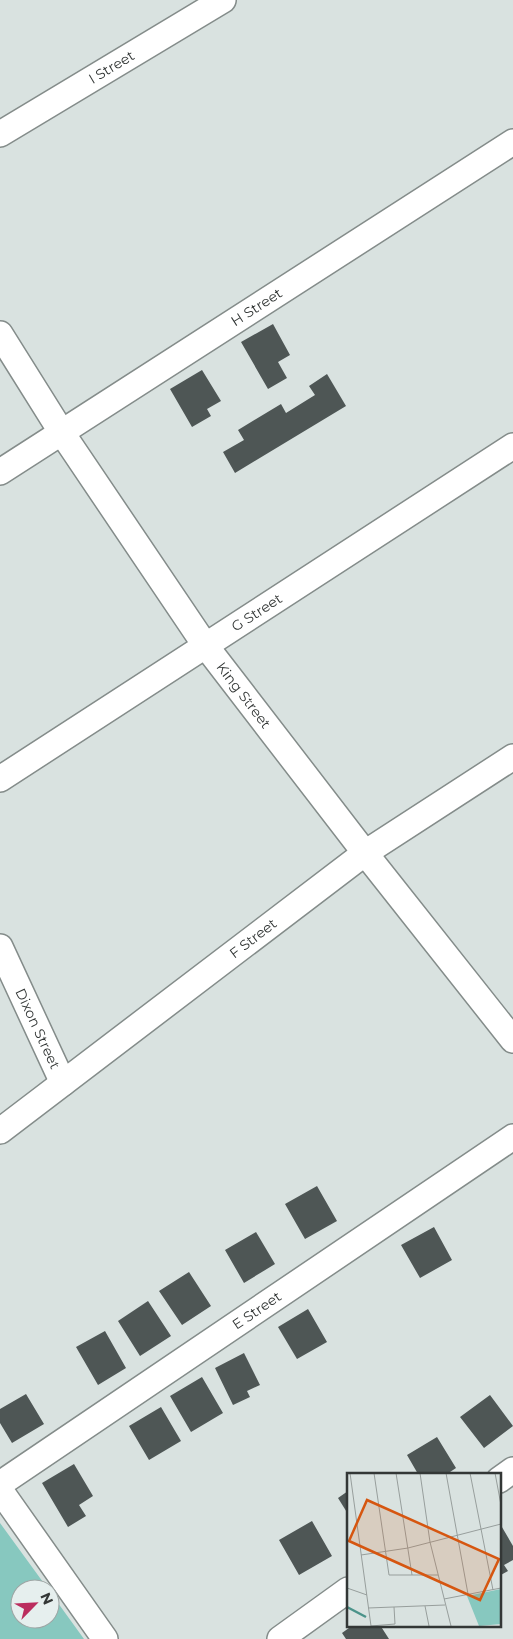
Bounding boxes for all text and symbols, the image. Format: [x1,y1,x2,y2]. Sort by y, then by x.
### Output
street label: I Street [85,46,138,88]
street label: H Street [227,284,286,330]
street label: G Street [228,589,286,635]
street label: King Street [213,659,275,732]
street label: F Street [226,914,281,962]
street label: Dixon Street [11,985,64,1072]
street label: E Street [229,1287,285,1333]
inset map [347,1473,500,1626]
north arrow [10,1579,60,1629]
text: N [36,1590,57,1608]

